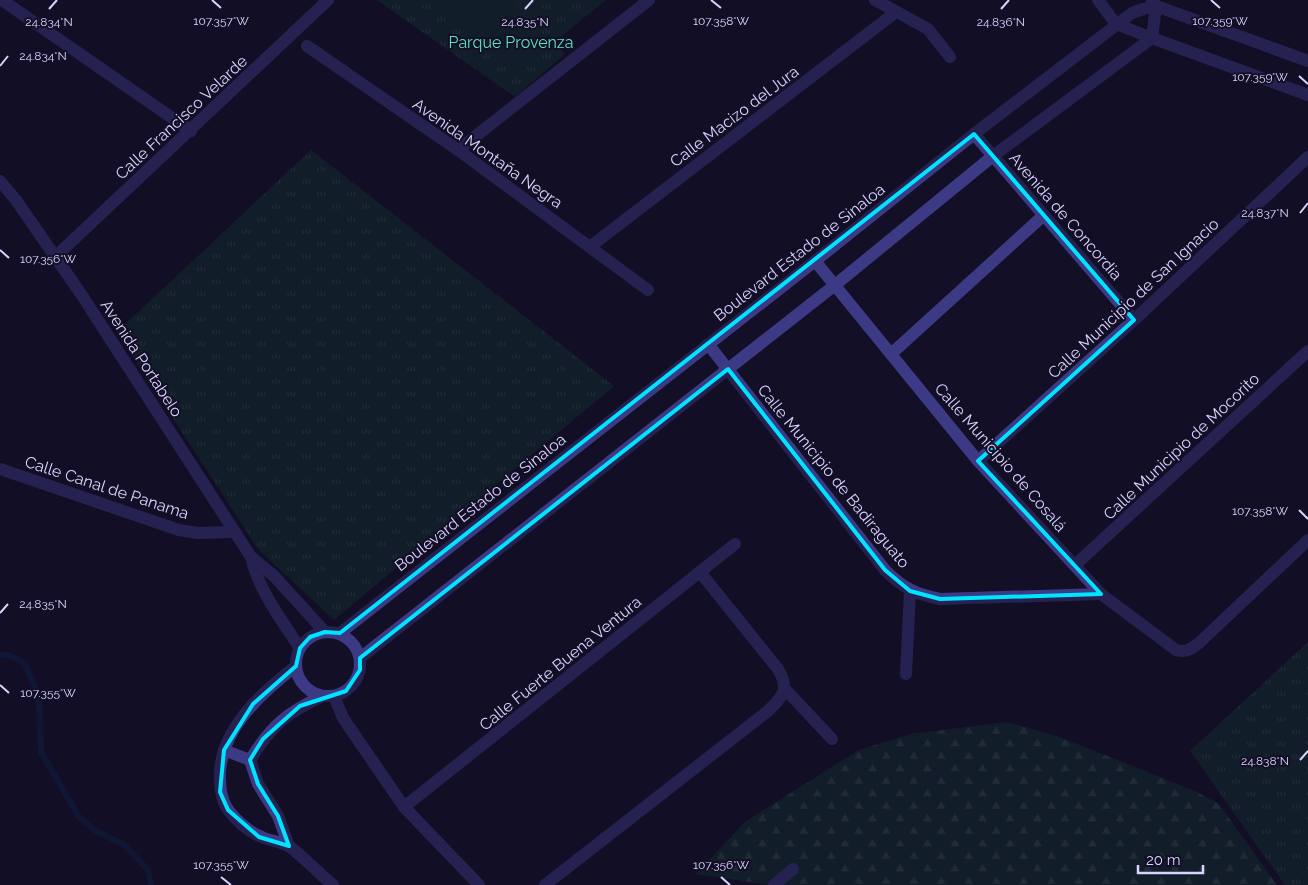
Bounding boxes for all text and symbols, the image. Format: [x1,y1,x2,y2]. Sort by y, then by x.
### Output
text: 107.357°W [193,14,249,28]
text: 107.358°W [693,14,749,28]
text: 107.359°W [1192,14,1248,28]
text: 24.834°N [25,15,73,29]
text: 24.835°N [501,15,549,29]
text: 24.836°N [977,15,1025,29]
park label: Parque Provenza [449,33,573,52]
text: 24.834°N [19,49,67,63]
street label: Calle Francisco Velarde [112,51,251,183]
street label: Calle Macizo del Jura [666,62,802,171]
text: 107.359°W [1232,70,1288,84]
street label: Avenida Montaña Negra [409,95,566,212]
street label: Avenida de Concordia [1005,149,1126,284]
street label: Boulevard Estado de Sinaloa [710,180,889,325]
text: 24.837°N [1241,206,1289,220]
street label: Calle Municipio de San Ignacio [1044,214,1223,382]
text: 107.356°W [20,252,77,266]
street label: Avenida Portabelo [97,296,186,420]
street label: Calle Municipio de Mocorito [1099,369,1263,524]
street label: Calle Municipio de Cosalá [931,379,1070,536]
street label: Calle Municipio de Badiraguato [754,381,914,572]
street label: Boulevard Estado de Sinaloa [391,430,570,575]
street label: Calle Canal de Panama [23,452,191,523]
text: 107.358°W [1232,504,1288,518]
street label: Calle Fuerte Buena Ventura [476,592,645,735]
text: 24.835°N [19,597,67,611]
text: 107.355°W [20,686,76,700]
text: 24.838°N [1241,754,1289,768]
scale bar [1138,842,1203,874]
text: 20 m [1146,851,1181,869]
text: 107.355°W [193,858,249,872]
text: 107.356°W [693,858,750,872]

